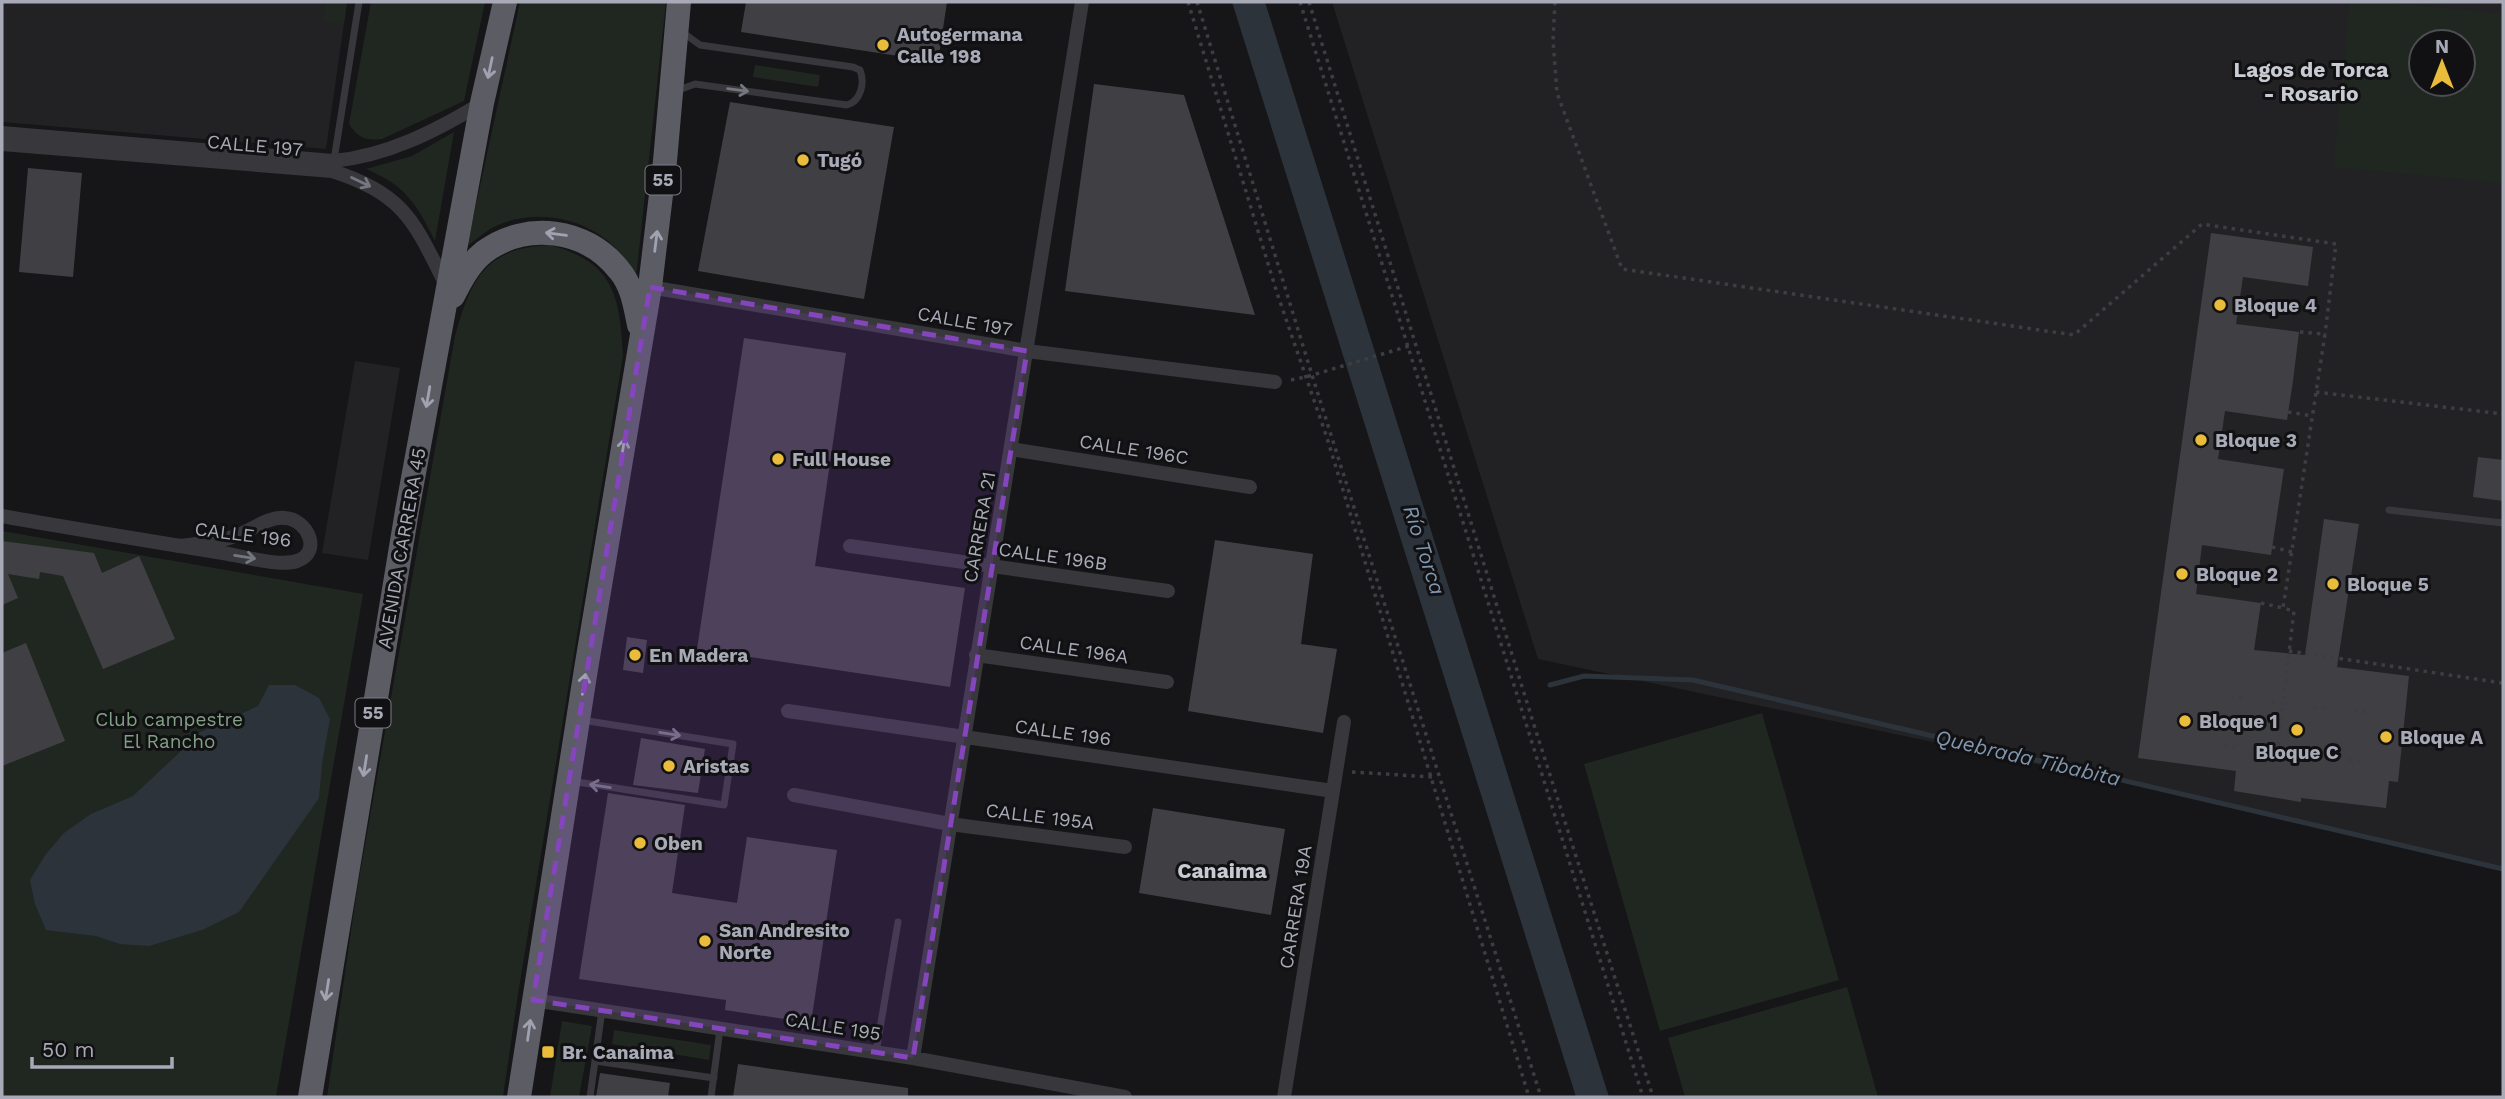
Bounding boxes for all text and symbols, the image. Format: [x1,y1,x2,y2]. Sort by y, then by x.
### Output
place label: Autogermana Calle 198 [897,23,1023,68]
north arrow [2407,28,2477,98]
text: N [2435,35,2449,58]
marker: Autogermana Calle 198 [875,37,891,53]
one-way arrow [483,56,496,79]
district label: Lagos de Torca - Rosario [2234,57,2389,106]
one-way arrow [726,83,749,96]
street label: CALLE 197 [206,130,304,161]
place label: Tugó [817,149,862,172]
marker: Tugó [795,152,811,168]
road number: 55 [646,166,680,195]
one-way arrow [350,176,371,189]
one-way arrow [545,227,568,240]
one-way arrow [649,230,662,253]
place label: Bloque 4 [2234,294,2317,317]
marker: Bloque 4 [2212,297,2228,313]
street label: CALLE 197 [916,302,1014,341]
one-way arrow [420,385,434,408]
place label: Bloque 3 [2215,429,2297,452]
street label: CALLE 196C [1078,430,1190,469]
marker: Bloque 3 [2193,432,2209,448]
one-way arrow [617,439,630,461]
street label: AVENIDA CARRERA 45 [372,446,430,650]
place label: Full House [792,448,891,471]
marker: Full House [770,451,786,467]
street label: CARRERA 21 [958,470,1001,584]
water label: Río Torca [1398,502,1451,598]
street label: CALLE 196 [193,517,293,552]
street label: CALLE 196B [997,537,1109,576]
one-way arrow [233,551,256,564]
place label: Bloque 2 [2196,563,2278,586]
marker: Bloque 2 [2174,566,2190,582]
place label: Bloque 5 [2347,573,2429,596]
marker: Bloque 5 [2325,576,2341,592]
street label: CALLE 196A [1018,630,1130,669]
place label: En Madera [649,644,748,667]
marker: En Madera [627,647,643,663]
one-way arrow [578,673,591,696]
road number: 55 [356,698,390,728]
park label: Club campestre El Rancho [95,708,243,753]
place label: Bloque 1 [2199,710,2278,733]
marker: Bloque 1 [2177,713,2193,729]
street label: CALLE 196 [1013,714,1113,751]
marker: Bloque C [2289,722,2305,738]
water label: Quebrada Tibabita [1933,724,2123,791]
place label: Bloque A [2400,726,2483,749]
one-way arrow [658,728,681,741]
marker: Bloque A [2378,729,2394,745]
place label: Bloque C [2255,741,2339,764]
one-way arrow [358,754,371,777]
place label: Aristas [683,755,749,778]
marker: Aristas [661,758,677,774]
one-way arrow [589,779,612,792]
street label: CALLE 195A [984,798,1096,835]
place label: Oben [654,832,703,855]
marker: Oben [632,835,648,851]
street label: CARRERA 19A [1274,843,1317,971]
district label: Canaima [1177,858,1268,883]
place label: San Andresito Norte [719,919,850,964]
marker: San Andresito Norte [697,933,713,949]
one-way arrow [320,979,333,1001]
street label: CALLE 195 [783,1008,882,1045]
one-way arrow [523,1019,536,1042]
scale bar [32,1026,172,1070]
text: 50 m [42,1037,94,1062]
place label: Br. Canaima [562,1041,674,1064]
marker: Br. Canaima [540,1044,556,1060]

